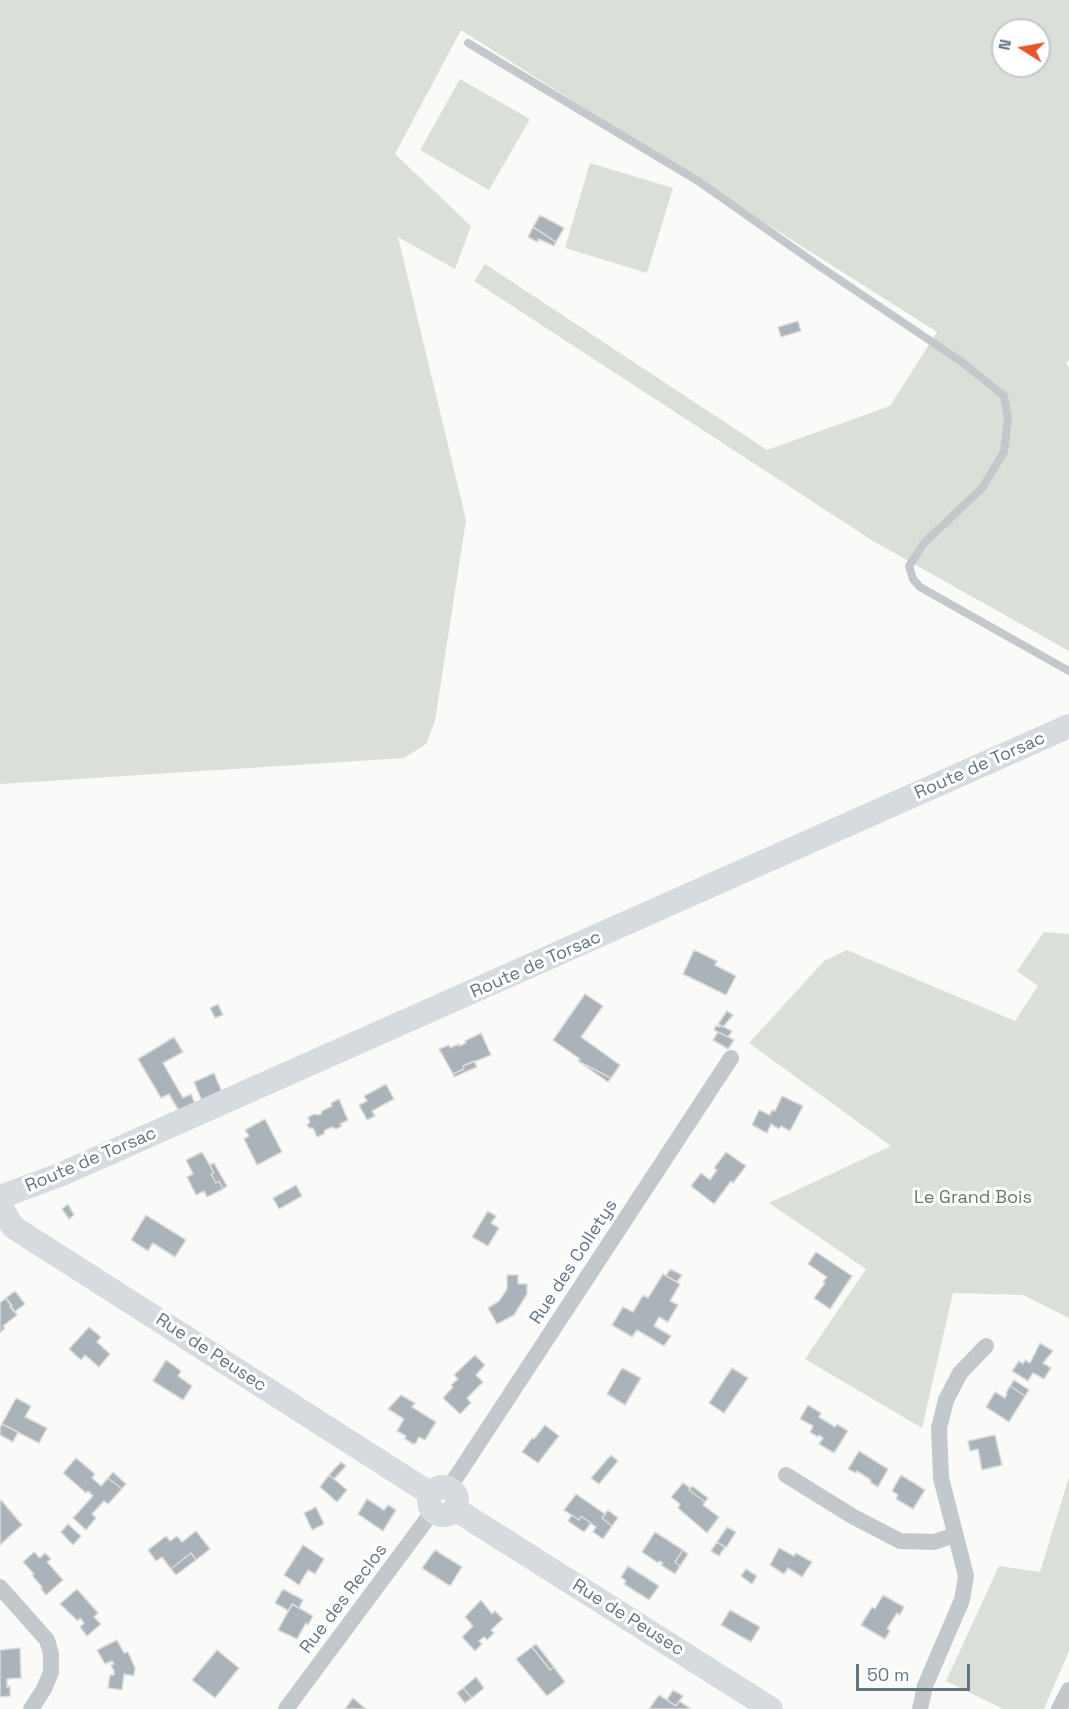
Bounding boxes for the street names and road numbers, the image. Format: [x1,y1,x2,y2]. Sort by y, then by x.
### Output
street label: Route de Torsac [911,728,1049,804]
street label: Route de Torsac [467,927,605,1003]
street label: Route de Torsac [22,1123,160,1197]
street label: Rue des Colletys [526,1195,622,1329]
street label: Rue de Peusec [152,1309,270,1397]
street label: Rue des Reclos [296,1540,392,1658]
street label: Rue de Peusec [568,1575,688,1661]

